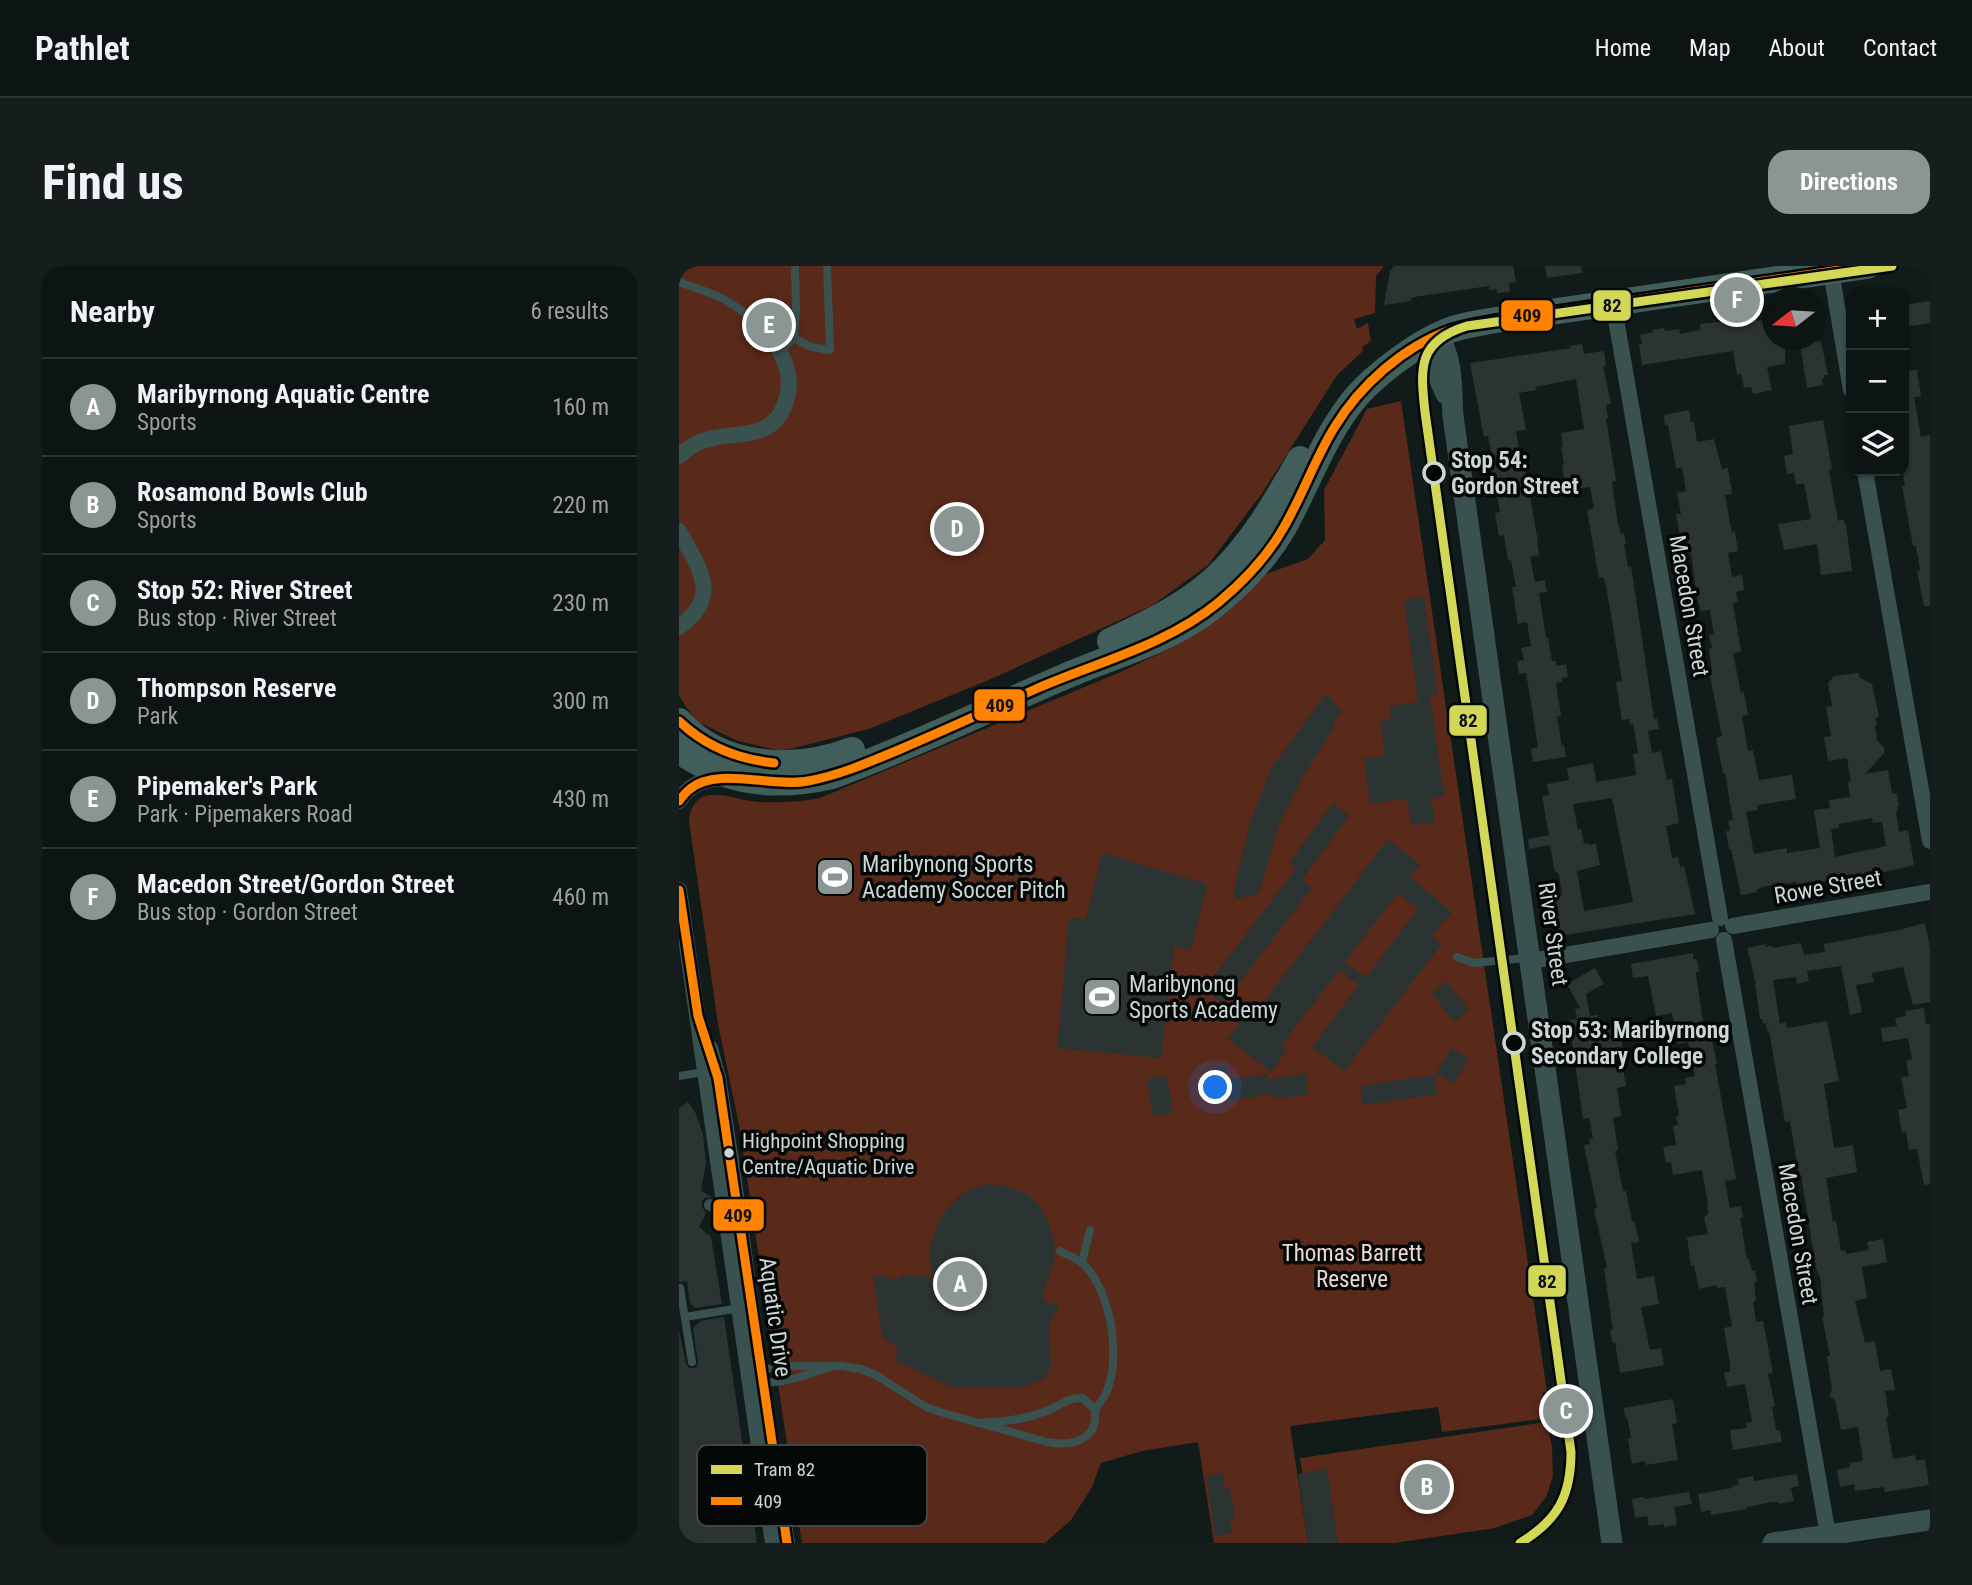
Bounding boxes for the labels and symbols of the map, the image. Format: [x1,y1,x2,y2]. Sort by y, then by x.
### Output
pin: F [1714,274,1760,326]
north arrow [1762,287,1825,350]
line badge: 82 [1592,289,1632,322]
text: 82 [1602,294,1622,317]
pin: E [746,299,792,351]
line badge: 409 [1500,299,1554,332]
text: 409 [1513,304,1541,327]
place label: Stop 54: Gordon Street [1451,447,1579,500]
marker: Stop 54: Gordon Street [1423,462,1445,484]
pin: D [934,503,980,555]
street label: Macedon Street [1663,533,1715,679]
line badge: 409 [973,688,1026,722]
text: 409 [986,694,1014,717]
line badge: 82 [1448,704,1488,737]
text: 82 [1458,709,1478,732]
place label: Maribynong Sports Academy Soccer Pitch [862,851,1066,904]
sports icon: Maribynong Sports Academy Soccer Pitch [814,856,856,898]
street label: Rowe Street [1772,864,1884,910]
street label: River Street [1532,881,1574,987]
place label: Maribynong Sports Academy [1129,971,1278,1024]
sports icon: Maribynong Sports Academy [1081,976,1123,1018]
place label: Stop 53: Maribyrnong Secondary College [1531,1017,1730,1070]
marker: Stop 53: Maribyrnong Secondary College [1503,1032,1525,1054]
your location [1198,1070,1232,1104]
place label: Highpoint Shopping Centre/Aquatic Drive [742,1129,914,1179]
marker: Highpoint Shopping Centre/Aquatic Drive [722,1146,736,1160]
street label: Macedon Street [1772,1161,1824,1307]
line badge: 409 [712,1198,765,1232]
text: 409 [724,1204,752,1227]
park label: Thomas Barrett Reserve [1282,1240,1422,1293]
street label: Aquatic Drive [753,1255,797,1379]
pin: A [937,1258,983,1310]
line badge: 82 [1527,1264,1567,1298]
text: 82 [1537,1270,1557,1293]
pin: C [1543,1385,1589,1437]
legend [697,1445,927,1526]
text: Tram 82 [754,1458,815,1481]
pin: B [1404,1461,1450,1513]
text: 409 [754,1490,782,1513]

